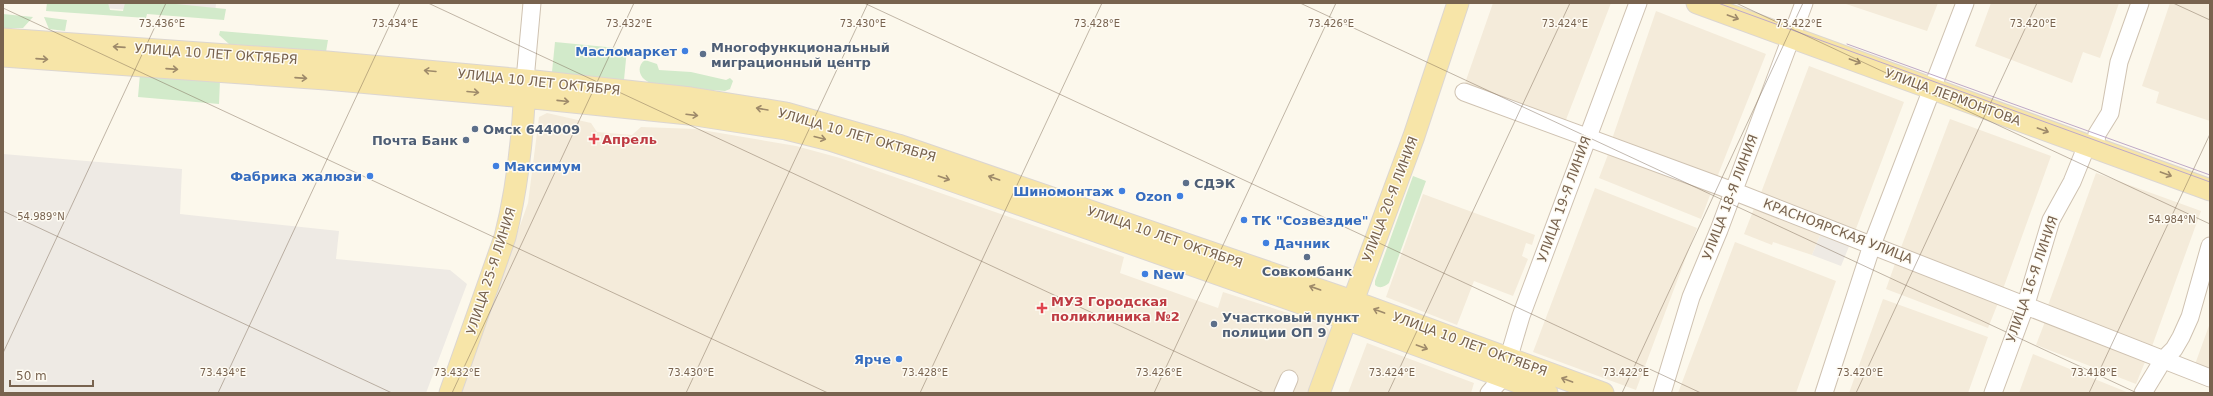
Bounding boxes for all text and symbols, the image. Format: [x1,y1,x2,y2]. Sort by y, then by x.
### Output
one-way arrow [1727,13,1739,21]
text: 73.436°E [139,18,185,29]
text: 73.434°E [372,18,418,29]
text: 73.432°E [606,18,652,29]
text: 73.430°E [840,18,886,29]
text: 73.428°E [1074,18,1120,29]
text: 73.426°E [1308,18,1354,29]
text: 73.424°E [1542,18,1588,29]
text: 73.422°E [1776,18,1822,29]
text: 73.420°E [2010,18,2056,29]
place label: Многофункциональный миграционный центр [711,40,890,70]
street label: УЛИЦА 10 ЛЕТ ОКТЯБРЯ [134,41,298,67]
one-way arrow [113,44,126,51]
place label: Масломаркет [575,44,677,59]
marker: Масломаркет [680,46,690,56]
marker: Многофункциональный миграционный центр [698,49,708,59]
one-way arrow [35,56,48,63]
one-way arrow [1849,58,1861,66]
one-way arrow [165,65,178,72]
street label: УЛИЦА ЛЕРМОНТОВА [1883,65,2023,129]
street label: УЛИЦА 10 ЛЕТ ОКТЯБРЯ [457,66,621,98]
one-way arrow [424,68,437,75]
one-way arrow [294,74,307,81]
one-way arrow [466,88,479,96]
one-way arrow [556,97,569,104]
one-way arrow [756,105,769,113]
street label: УЛИЦА 10 ЛЕТ ОКТЯБРЯ [776,105,938,165]
one-way arrow [686,111,699,119]
place label: Омск 644009 [483,122,580,137]
marker: Омск 644009 [470,124,480,134]
one-way arrow [2037,126,2049,134]
place label: Апрель [602,132,657,147]
street label: УЛИЦА 18-Я ЛИНИЯ [1699,132,1761,262]
place label: Почта Банк [372,133,458,148]
marker: Апрель [589,134,599,144]
one-way arrow [814,134,827,142]
street label: УЛИЦА 20-Я ЛИНИЯ [1359,134,1421,264]
street label: УЛИЦА 19-Я ЛИНИЯ [1534,134,1594,264]
marker: Почта Банк [461,135,471,145]
place label: Максимум [504,159,581,174]
marker: Максимум [491,161,501,171]
place label: Фабрика жалюзи [230,169,362,184]
marker: Фабрика жалюзи [365,171,375,181]
one-way arrow [2159,171,2172,178]
one-way arrow [988,173,1000,181]
one-way arrow [937,175,949,183]
place label: СДЭК [1194,176,1236,191]
marker: СДЭК [1181,178,1191,188]
place label: Шиномонтаж [1013,184,1114,199]
marker: Шиномонтаж [1117,186,1127,196]
place label: Ozon [1135,189,1172,204]
marker: Ozon [1175,191,1185,201]
street label: КРАСНОЯРСКАЯ УЛИЦА [1761,196,1915,266]
street label: УЛИЦА 10 ЛЕТ ОКТЯБРЯ [1085,203,1245,271]
street label: УЛИЦА 25-Я ЛИНИЯ [463,205,519,337]
text: 54.989°N [17,211,65,222]
place label: ТК "Созвездие" [1252,213,1369,228]
street label: УЛИЦА 16-Я ЛИНИЯ [2003,214,2061,344]
text: 54.984°N [2148,214,2196,225]
marker: ТК "Созвездие" [1239,215,1249,225]
place label: Дачник [1274,236,1330,251]
marker: Дачник [1261,238,1271,248]
marker: Совкомбанк [1302,252,1312,262]
place label: Совкомбанк [1262,264,1353,279]
place label: New [1153,267,1185,282]
marker: New [1140,269,1150,279]
one-way arrow [1310,284,1322,292]
place label: МУЗ Городская поликлиника №2 [1051,294,1180,324]
marker: МУЗ Городская поликлиника №2 [1036,302,1048,314]
one-way arrow [1372,307,1385,314]
street label: УЛИЦА 10 ЛЕТ ОКТЯБРЯ [1391,309,1549,379]
place label: Участковый пункт полиции ОП 9 [1222,310,1360,340]
marker: Участковый пункт полиции ОП 9 [1209,319,1219,329]
one-way arrow [1415,344,1428,351]
place label: Ярче [854,352,891,367]
marker: Ярче [894,354,904,364]
scale bar [10,362,93,388]
text: 73.434°E [200,367,246,378]
text: 73.432°E [434,367,480,378]
text: 73.430°E [668,367,714,378]
text: 73.428°E [902,367,948,378]
text: 73.426°E [1136,367,1182,378]
text: 73.424°E [1369,367,1415,378]
text: 73.422°E [1603,367,1649,378]
text: 73.420°E [1837,367,1883,378]
text: 73.418°E [2071,367,2117,378]
text: 50 m [16,369,47,383]
one-way arrow [1561,375,1573,383]

